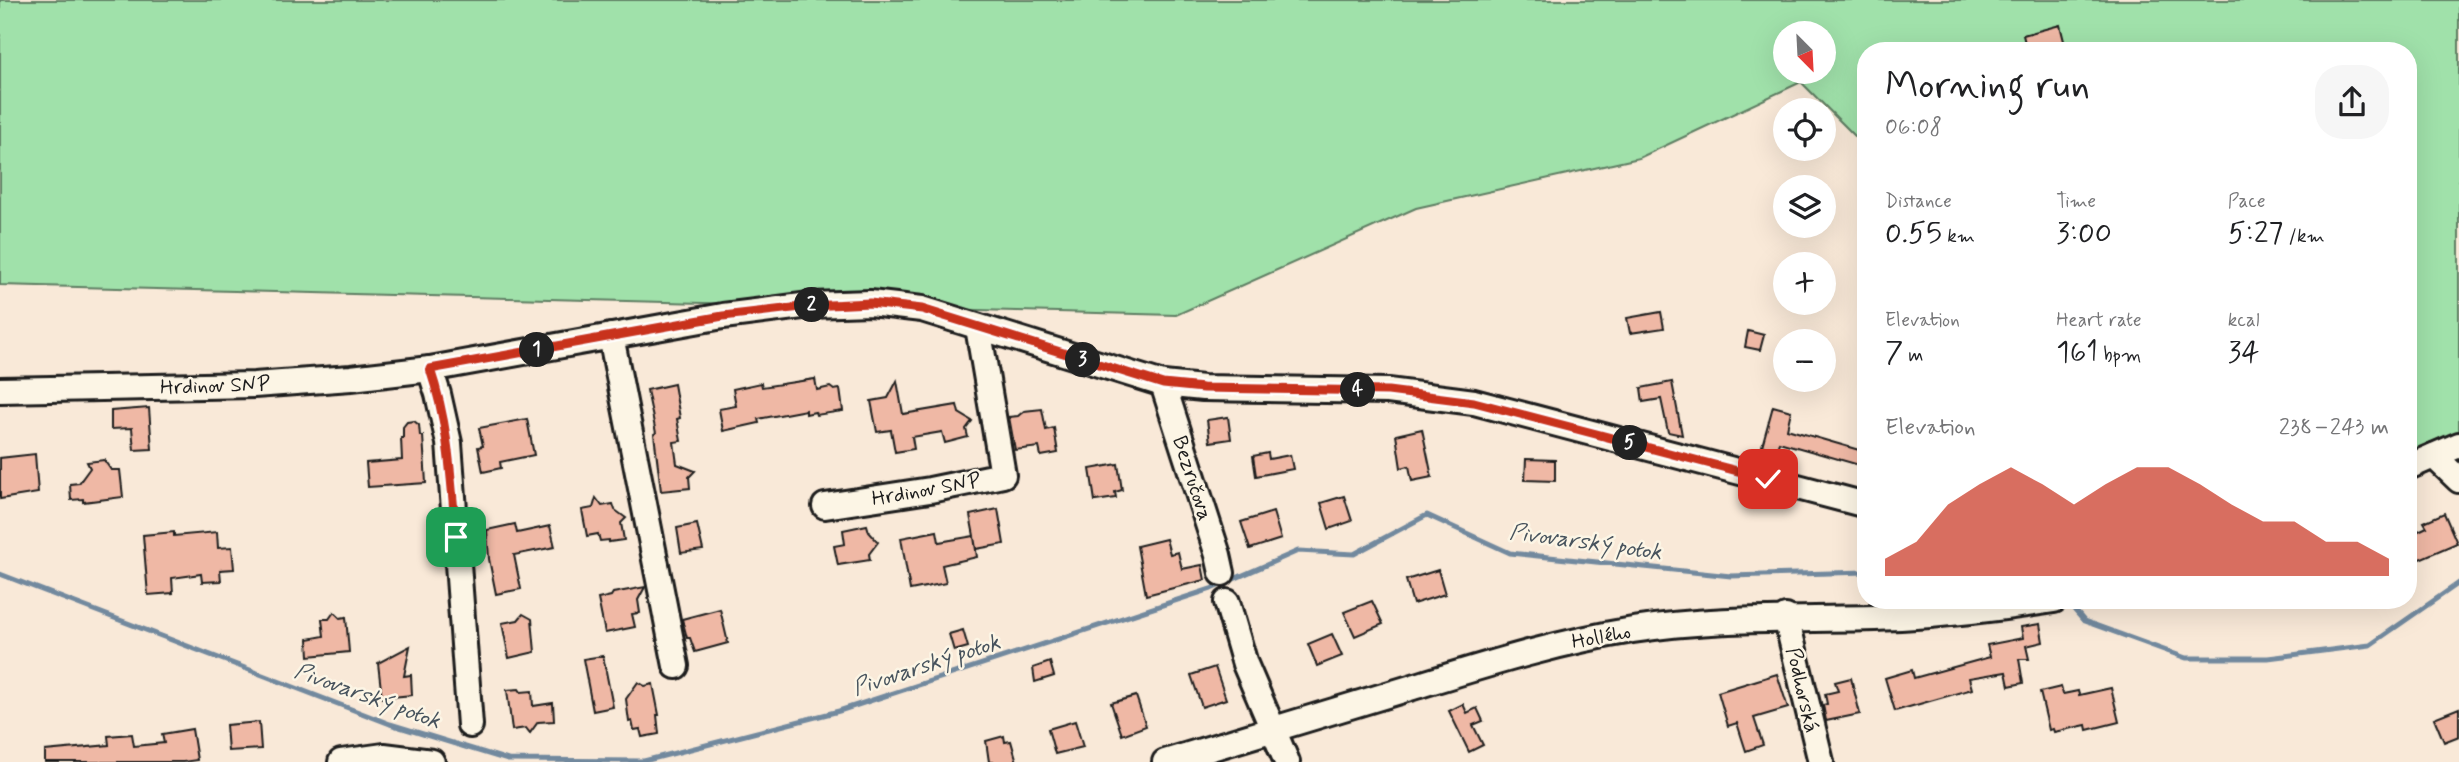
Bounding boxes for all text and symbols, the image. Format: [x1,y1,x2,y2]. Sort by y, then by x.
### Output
north arrow [1773,21,1836,84]
map controls [1773,21,1836,392]
text: Morning run [1885,62,2090,111]
button: share [2315,65,2389,139]
button: locate [1773,98,1836,161]
text: 06:08 [1885,113,1942,143]
button: layers [1773,175,1836,238]
text: Distance [1885,189,1952,214]
text: Time [2056,189,2096,214]
text: Pace [2228,189,2265,214]
text: 0.55 [1885,214,1942,253]
text: 3:00 [2056,214,2112,253]
text: 5:27 [2228,214,2283,253]
text: km [1942,224,1975,249]
text: /km [2283,224,2325,249]
button: + [1773,252,1836,315]
pin: 2 [794,288,830,322]
text: 2 [807,292,816,317]
text: Elevation [1885,308,1960,333]
text: Heart rate [2056,308,2142,333]
text: kcal [2228,308,2260,333]
button: − [1773,329,1836,392]
pin: 1 [520,332,554,368]
text: 7 [1885,333,1903,372]
text: 161 [2056,333,2098,372]
text: 34 [2228,333,2259,372]
text: 1 [532,337,541,362]
pin: 3 [1066,342,1100,378]
text: m [1903,343,1923,368]
text: bpm [2098,343,2141,368]
text: 3 [1078,347,1087,372]
street label: Hrdinov SNP [159,370,271,402]
pin: 4 [1340,372,1376,408]
text: 4 [1352,377,1363,402]
text: Elevation [1885,413,1976,443]
text: 238–243 m [2279,413,2389,443]
pin: 5 [1612,426,1648,460]
text: 5 [1624,430,1635,455]
street label: Bezručova [1165,432,1219,524]
pin [1738,449,1798,509]
icon: check [1749,460,1787,498]
street label: Hrdinov SNP [869,467,983,513]
pin [426,507,486,567]
water label: Pivovarský potok [1508,517,1664,569]
icon: arrive [437,518,475,556]
street label: Hollého [1569,618,1633,656]
water label: Pivovarský potok [849,628,1004,704]
street label: Podhorská [1779,645,1825,736]
water label: Pivovarský potok [290,657,445,737]

